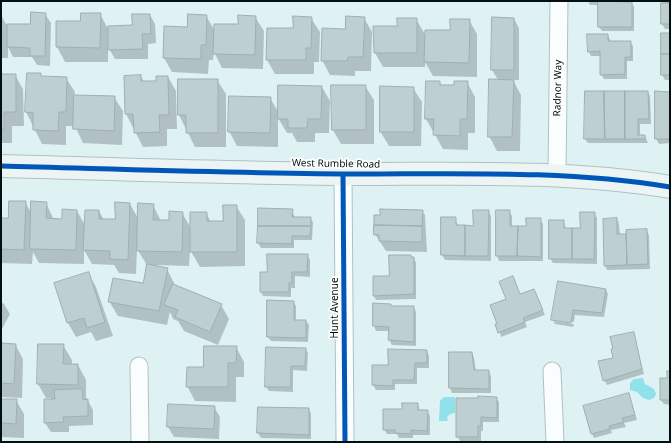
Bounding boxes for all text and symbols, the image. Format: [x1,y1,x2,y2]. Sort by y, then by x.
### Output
street label: Radnor Way [552,60,564,116]
street label: West Rumble Road [292,157,380,171]
street label: Hunt Avenue [329,277,341,339]

